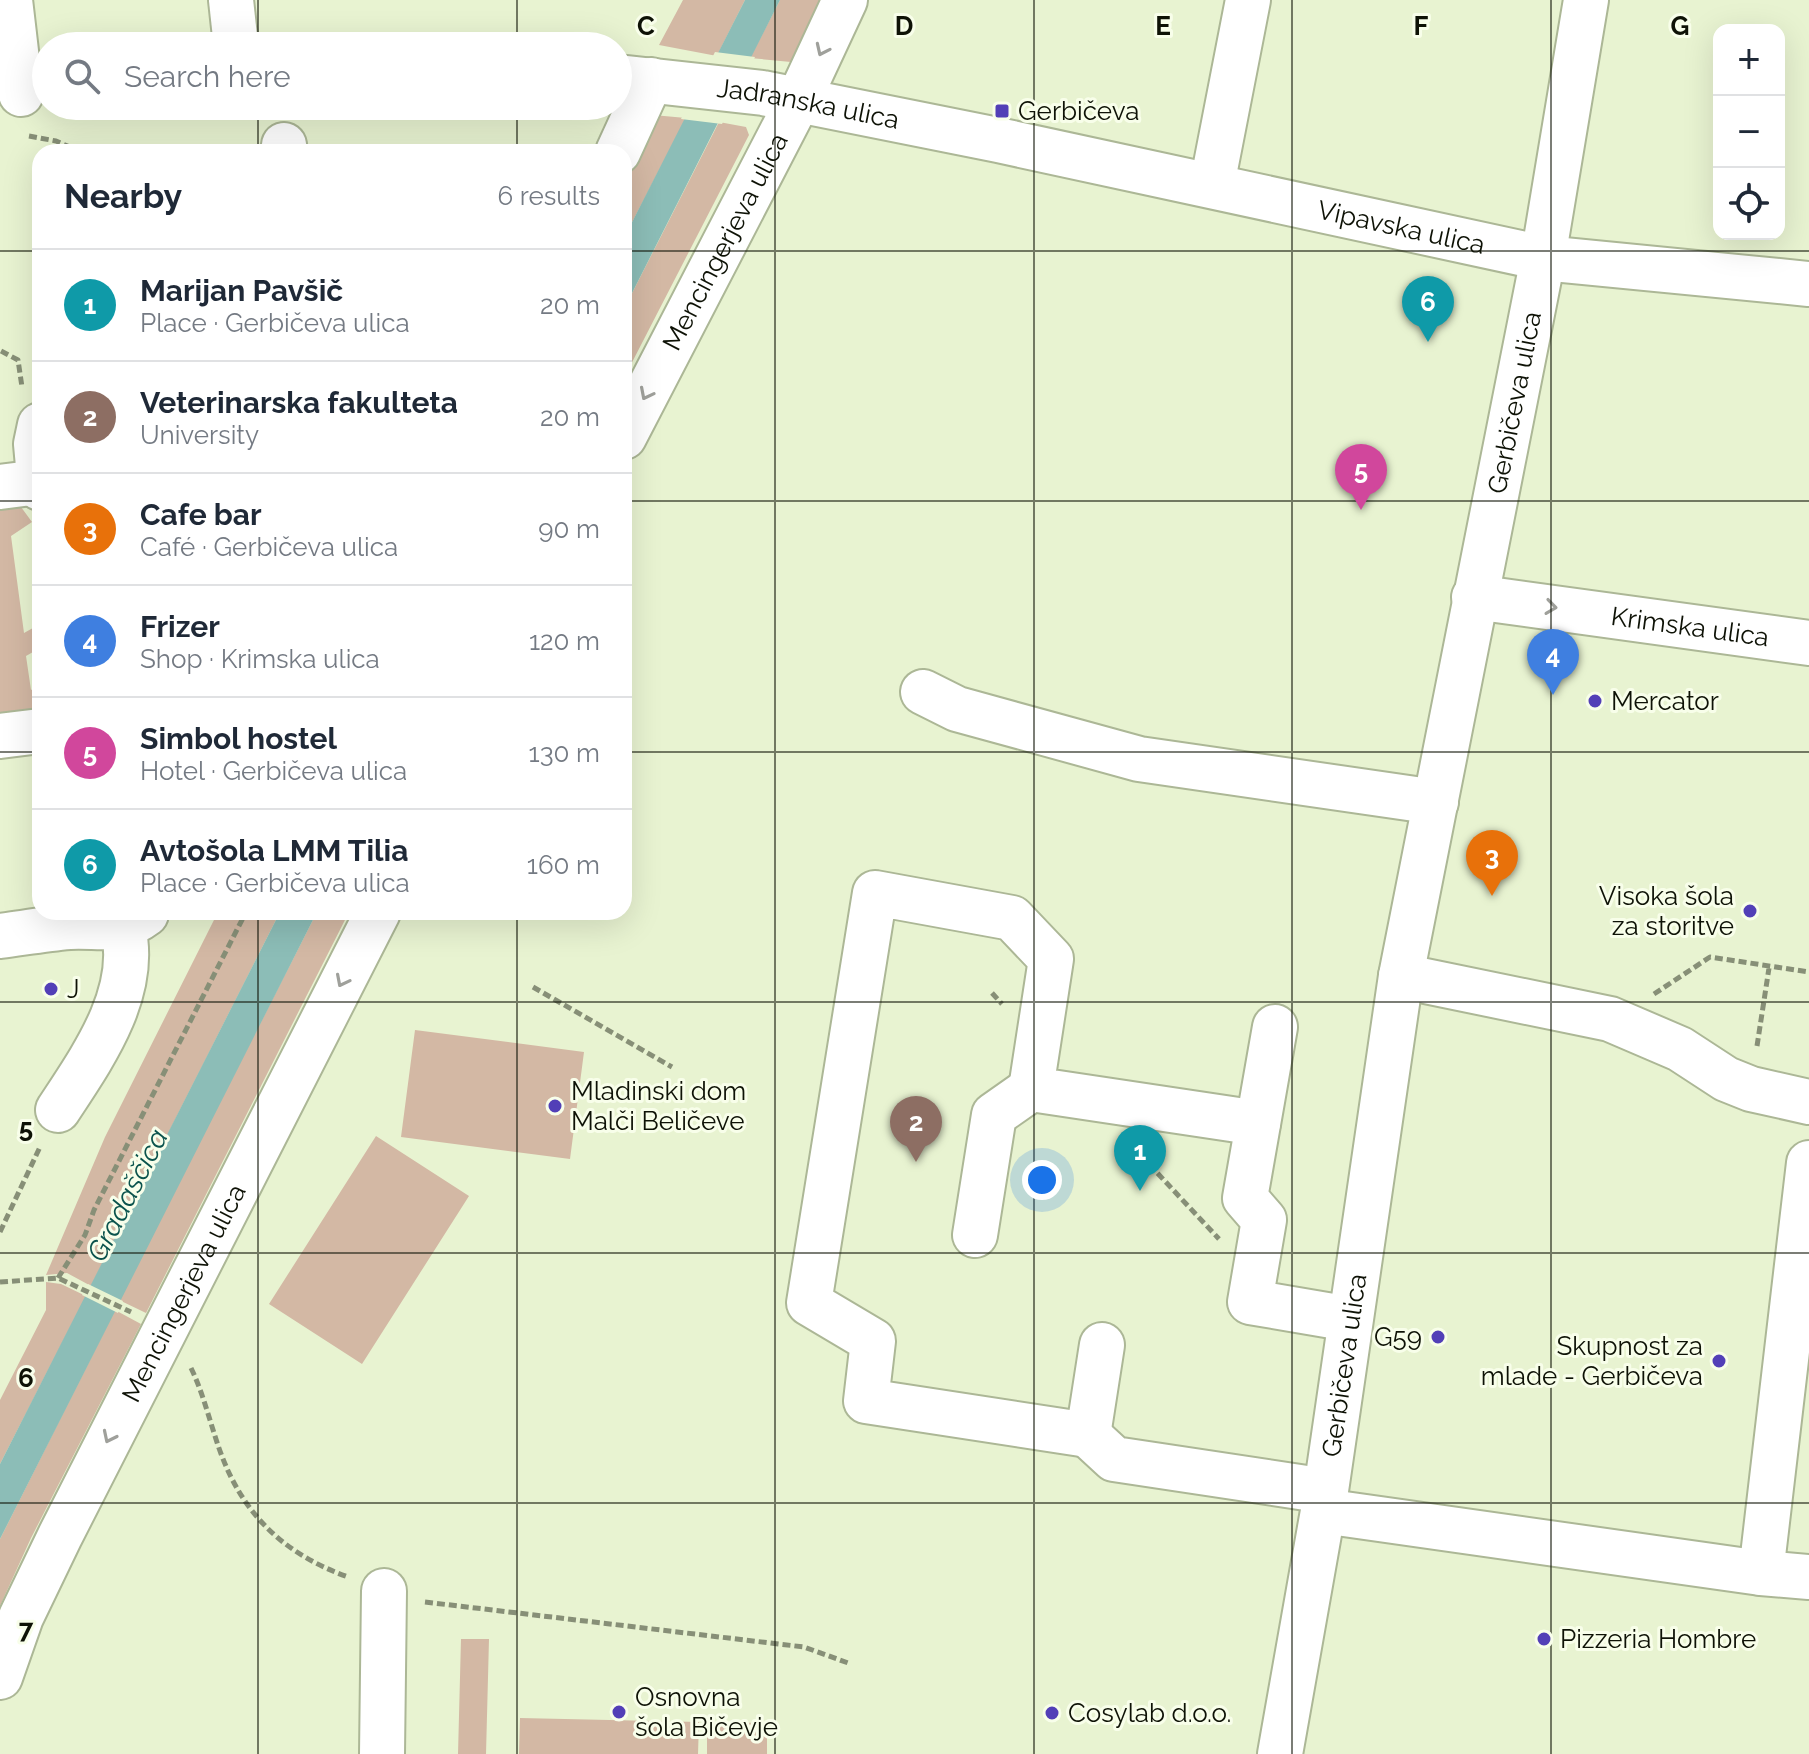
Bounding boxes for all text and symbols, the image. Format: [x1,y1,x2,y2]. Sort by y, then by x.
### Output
text: C [637,11,655,41]
text: D [895,11,913,41]
text: E [1155,11,1171,41]
text: F [1414,11,1429,41]
text: G [1671,11,1689,41]
map controls [1713,24,1785,240]
button: + [1713,24,1785,96]
search box [32,32,632,120]
one-way arrow [815,42,831,57]
icon: search [60,54,104,98]
text: Search here [124,59,291,94]
street label: Jadranska ulica [715,73,902,135]
place label: Gerbičeva [1018,96,1139,126]
button: − [1713,96,1785,168]
marker: Gerbičeva [993,102,1011,120]
street label: Mencingerjeva ulica [657,128,794,355]
button: locate [1713,168,1785,240]
text: Nearby [64,176,182,216]
text: 6 results [497,181,600,211]
street label: Vipavska ulica [1315,195,1488,260]
text: Marijan Pavšič [140,273,343,308]
pin: 6 [1402,276,1454,342]
text: 1 [84,290,96,320]
text: 20 m [540,290,600,320]
text: Place · Gerbičeva ulica [140,308,410,338]
street label: Gerbičeva ulica [1482,309,1547,496]
text: Veterinarska fakulteta [140,385,458,420]
one-way arrow [641,385,656,400]
text: 2 [83,402,97,432]
text: 20 m [540,402,600,432]
text: University [140,420,259,450]
pin: 5 [1335,444,1387,510]
text: Cafe bar [140,497,262,532]
text: 3 [83,514,97,544]
text: 90 m [538,514,600,544]
text: Café · Gerbičeva ulica [140,532,398,562]
one-way arrow [1545,599,1558,616]
street label: Krimska ulica [1609,601,1771,652]
text: Frizer [140,609,220,644]
text: 4 [83,626,97,656]
text: 120 m [529,626,600,656]
pin: 4 [1527,629,1579,695]
text: Shop · Krimska ulica [140,644,380,674]
place label: Mercator [1611,686,1719,716]
marker: Mercator [1586,692,1604,710]
text: Simbol hostel [140,721,337,756]
text: 5 [83,738,97,768]
text: 130 m [529,738,600,768]
text: Hotel · Gerbičeva ulica [140,756,407,786]
pin: 3 [1466,830,1518,896]
text: Avtošola LMM Tilia [140,833,408,868]
text: 6 [82,850,98,880]
text: 160 m [527,850,600,880]
text: Place · Gerbičeva ulica [140,868,410,898]
place label: Visoka šola za storitve [1599,881,1734,941]
marker: Visoka šola za storitve [1741,902,1759,920]
one-way arrow [337,973,352,988]
place label: J [67,974,80,1004]
marker: J [42,980,60,998]
place label: Mladinski dom Malči Beličeve [571,1076,746,1136]
pin: 2 [890,1096,942,1162]
marker: Mladinski dom Malči Beličeve [546,1097,564,1115]
text: 5 [19,1113,33,1143]
water label: Gradaščica [80,1124,175,1267]
pin: 1 [1114,1125,1166,1191]
your location [1022,1160,1062,1200]
street label: Mencingerjeva ulica [116,1179,252,1407]
street label: Gerbičeva ulica [1316,1272,1372,1459]
place label: G59 [1374,1322,1422,1352]
marker: G59 [1429,1328,1447,1346]
place label: Skupnost za mlade - Gerbičeva [1481,1331,1703,1391]
marker: Skupnost za mlade - Gerbičeva [1710,1352,1728,1370]
text: 6 [18,1363,34,1393]
one-way arrow [104,1429,119,1444]
text: 7 [19,1614,34,1644]
place label: Pizzeria Hombre [1560,1624,1756,1654]
marker: Pizzeria Hombre [1535,1630,1553,1648]
place label: Osnovna šola Bičevje [635,1682,778,1742]
place label: Cosylab d.o.o. [1068,1698,1231,1728]
marker: Osnovna šola Bičevje [610,1703,628,1721]
marker: Cosylab d.o.o. [1043,1704,1061,1722]

